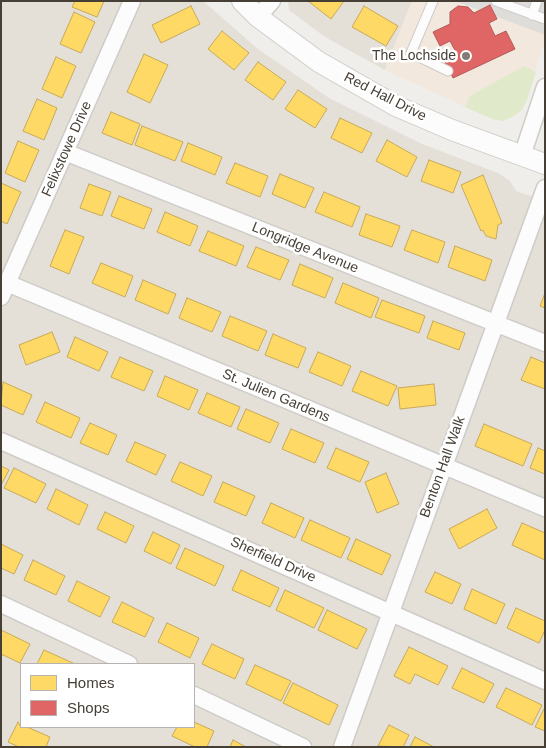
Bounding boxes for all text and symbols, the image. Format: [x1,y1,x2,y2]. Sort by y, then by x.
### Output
place label: The Lochside [372,48,456,64]
marker: The Lochside [460,50,472,62]
street label: Red Hall Drive [341,69,429,125]
street label: Felixstowe Drive [38,99,96,199]
street label: Longridge Avenue [249,219,361,277]
street label: St. Julien Gardens [220,366,332,426]
street label: Benton Hall Walk [417,414,469,520]
street label: Sherfield Drive [228,534,318,586]
legend [20,663,195,728]
text: Homes [67,674,115,691]
text: Shops [67,699,110,716]

